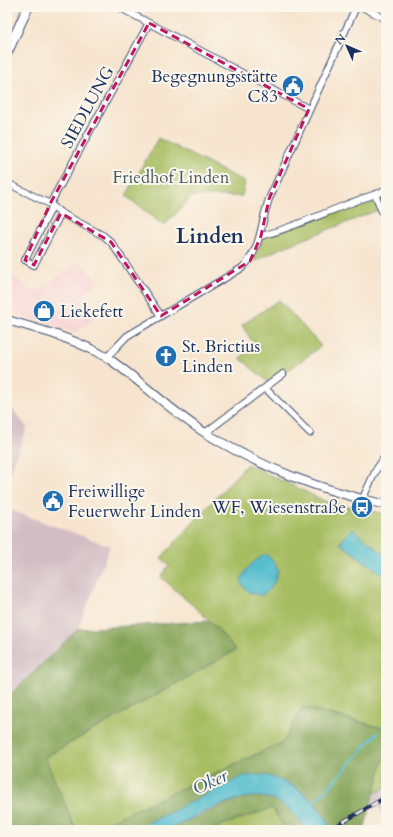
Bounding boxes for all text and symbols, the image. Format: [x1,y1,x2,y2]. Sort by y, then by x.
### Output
north arrow [327,26,367,66]
text: N [332,30,349,48]
street label: SIEDLUNG [55,62,120,153]
place label: Begegnungsstätte C83 [151,65,278,108]
public building icon: Begegnungsstätte C83 [280,73,306,99]
park label: Friedhof Linden [113,166,230,189]
district label: Linden [176,222,245,251]
shop icon: Liekefett [31,298,57,324]
place label: Liekefett [60,300,124,323]
place label: St. Brictius Linden [182,335,261,378]
church icon: St. Brictius Linden [153,343,179,369]
place label: Freiwillige Feuerwehr Linden [68,480,202,523]
public building icon: Freiwillige Feuerwehr Linden [40,488,66,514]
bus stop icon: WF, Wiesenstraße [349,494,375,520]
place label: WF, Wiesenstraße [211,496,346,519]
water label: Oker [189,763,233,801]

